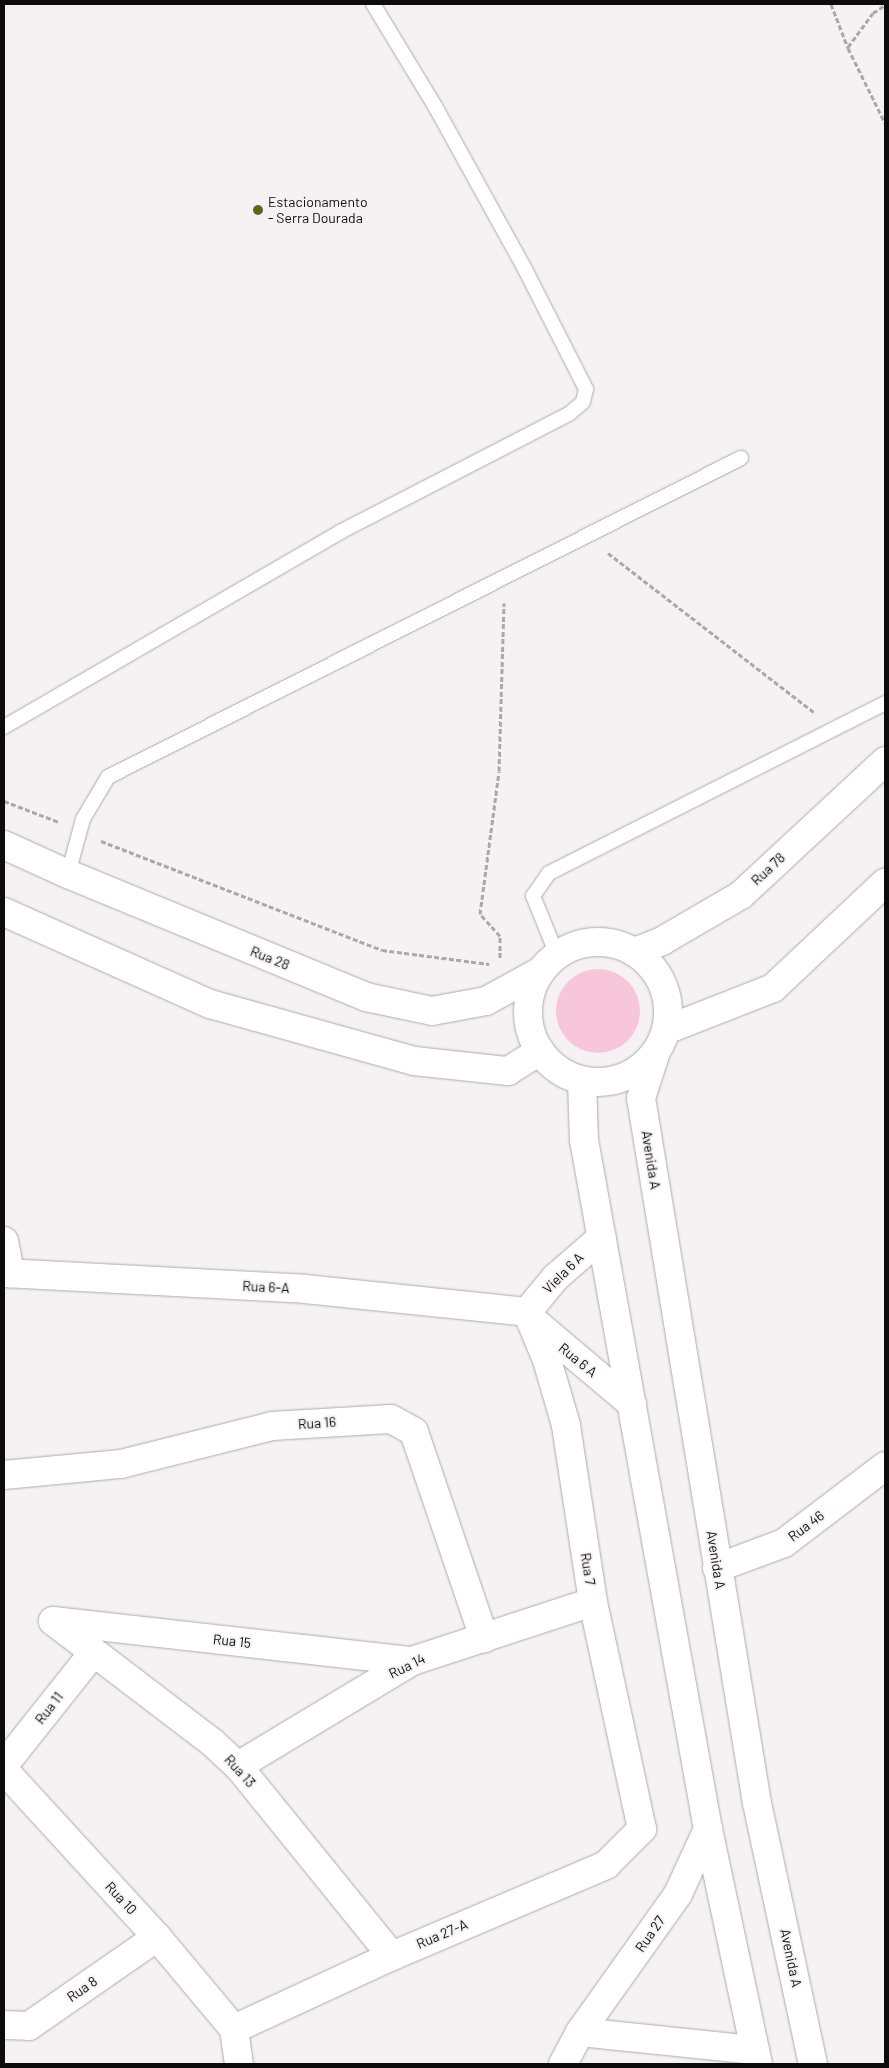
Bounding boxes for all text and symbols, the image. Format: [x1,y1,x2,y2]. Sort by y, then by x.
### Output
place label: Estacionamento - Serra Dourada [268,194,368,226]
marker: Estacionamento - Serra Dourada [252,204,264,216]
street label: Rua 78 [748,849,788,889]
street label: Rua 28 [248,943,292,973]
street label: Avenida A [638,1129,664,1191]
street label: Viela 6 A [539,1249,587,1297]
street label: Rua 6-A [242,1277,290,1297]
street label: Rua 6 A [555,1339,601,1381]
street label: Rua 16 [297,1413,337,1433]
street label: Rua 46 [785,1507,827,1545]
street label: Avenida A [703,1529,729,1591]
street label: Rua 7 [577,1552,599,1586]
street label: Rua 15 [212,1631,252,1651]
street label: Rua 14 [386,1650,428,1682]
street label: Rua 11 [31,1689,67,1727]
street label: Rua 13 [221,1751,259,1791]
street label: Rua 10 [102,1878,140,1918]
street label: Rua 27 [632,1913,668,1955]
street label: Rua 27-A [414,1916,470,1952]
street label: Avenida A [777,1927,805,1989]
street label: Rua 8 [64,1973,100,2005]

